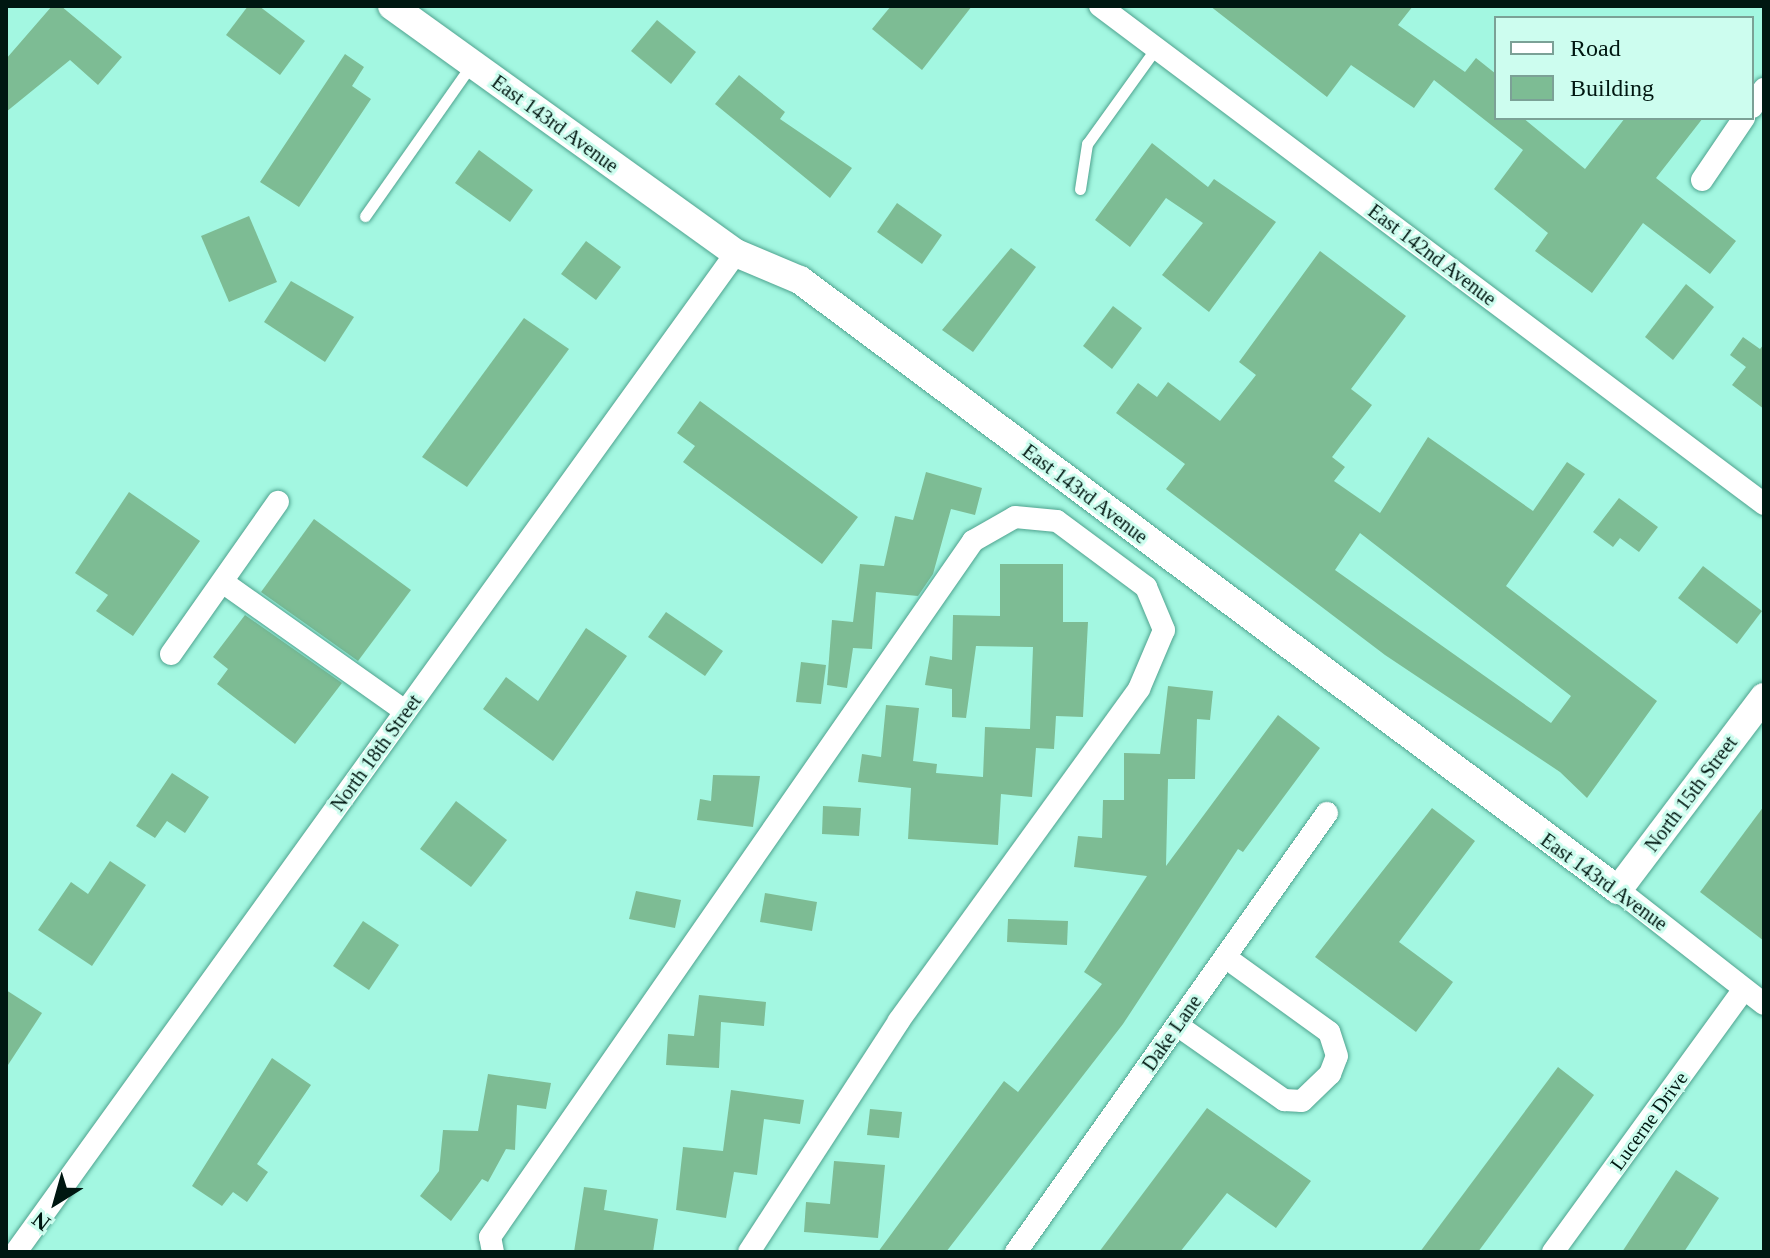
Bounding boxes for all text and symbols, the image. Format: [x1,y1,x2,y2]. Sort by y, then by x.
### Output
legend [1494,16,1754,120]
text: Road [1570,35,1621,61]
street label: East 143rd Avenue [487,70,623,178]
text: Building [1570,75,1654,101]
street label: East 142nd Avenue [1363,199,1501,311]
street label: East 143rd Avenue [1017,439,1153,549]
street label: North 18th Street [325,690,427,816]
street label: North 15th Street [1640,731,1742,857]
street label: East 143rd Avenue [1536,828,1672,936]
street label: Dake Lane [1137,990,1207,1076]
street label: Lucerne Drive [1605,1067,1693,1175]
north arrow [16,1162,96,1242]
text: N [27,1207,55,1236]

